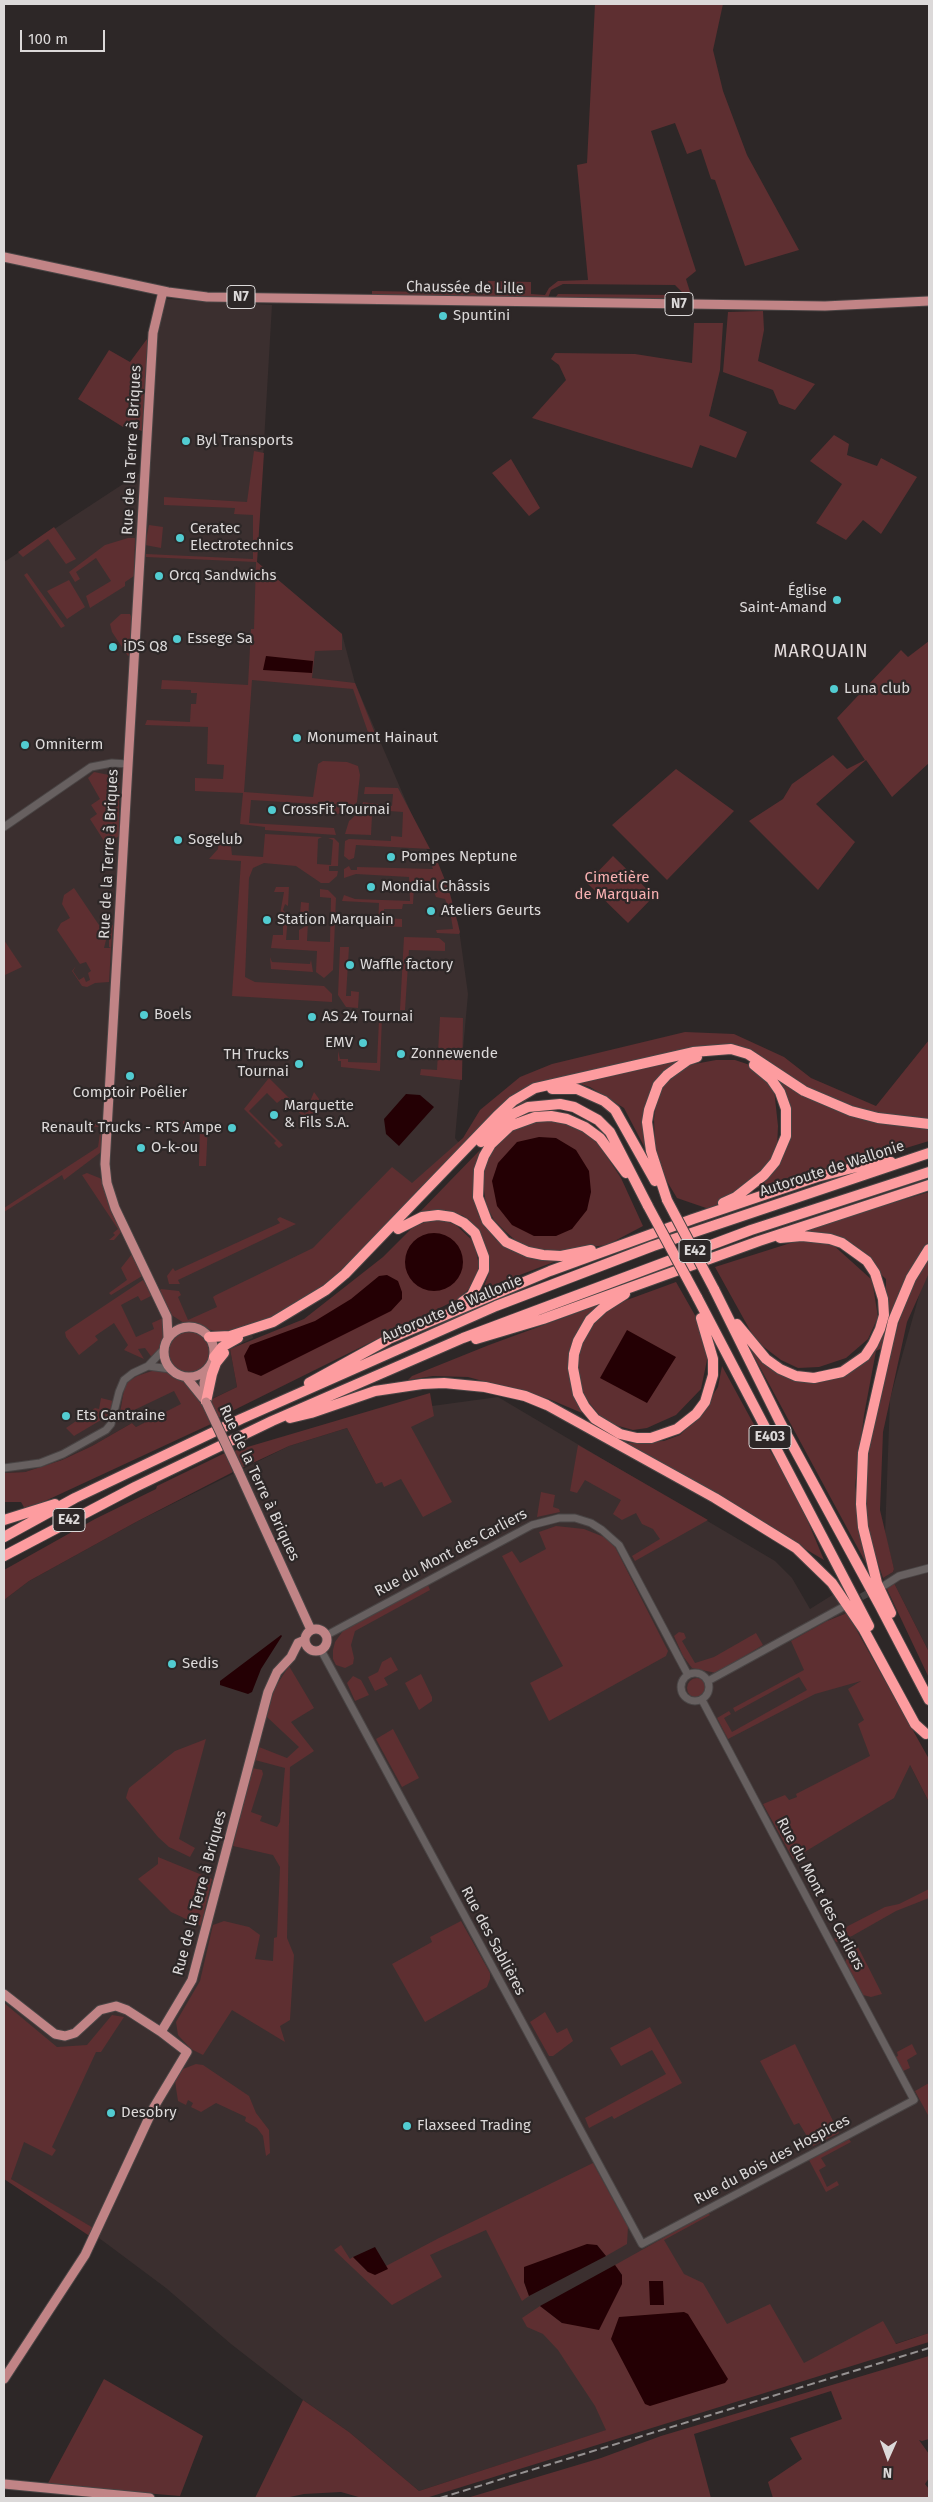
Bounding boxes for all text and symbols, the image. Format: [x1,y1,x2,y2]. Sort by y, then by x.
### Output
scale bar [22,20,108,52]
text: 100 m [28,30,68,48]
street label: Chaussée de Lille [406,278,524,298]
road number: N7 [227,286,255,308]
road number: N7 [665,292,693,316]
place label: Spuntini [453,307,510,325]
marker: Spuntini [437,310,449,322]
street label: Rue de la Terre à Briques [119,365,145,535]
place label: Byl Transports [196,432,293,450]
marker: Byl Transports [180,435,192,447]
place label: Ceratec Electrotechnics [190,520,294,555]
marker: Ceratec Electrotechnics [174,532,186,544]
place label: Orcq Sandwichs [169,567,277,585]
marker: Orcq Sandwichs [153,570,165,582]
place label: Église Saint-Amand [740,582,827,617]
marker: Église Saint-Amand [831,594,843,606]
place label: Essege Sa [187,630,253,648]
marker: Essege Sa [171,633,183,645]
place label: iDS Q8 [123,638,168,656]
marker: iDS Q8 [107,641,119,653]
district label: MARQUAIN [772,641,870,663]
place label: Luna club [844,680,910,698]
marker: Luna club [828,683,840,695]
place label: Monument Hainaut [307,729,438,747]
marker: Monument Hainaut [291,732,303,744]
place label: Omniterm [35,736,103,754]
marker: Omniterm [19,739,31,751]
street label: Rue de la Terre à Briques [96,769,122,939]
place label: CrossFit Tournai [282,801,390,819]
marker: CrossFit Tournai [266,804,278,816]
place label: Sogelub [188,831,243,849]
marker: Sogelub [172,834,184,846]
place label: Pompes Neptune [401,848,517,866]
marker: Pompes Neptune [385,851,397,863]
park label: Cimetière de Marquain [574,869,660,904]
place label: Mondial Châssis [381,878,490,896]
marker: Mondial Châssis [365,881,377,893]
place label: Ateliers Geurts [441,902,541,920]
marker: Ateliers Geurts [425,905,437,917]
place label: Station Marquain [277,911,394,929]
marker: Station Marquain [261,914,273,926]
place label: Waffle factory [360,956,453,974]
marker: Waffle factory [344,959,356,971]
place label: Boels [154,1006,191,1024]
place label: AS 24 Tournai [322,1008,413,1026]
marker: Boels [138,1009,150,1021]
marker: AS 24 Tournai [306,1011,318,1023]
place label: EMV [325,1034,353,1052]
marker: EMV [357,1037,369,1049]
place label: Zonnewende [411,1045,498,1063]
place label: TH Trucks Tournai [223,1046,289,1081]
marker: Zonnewende [395,1048,407,1060]
marker: TH Trucks Tournai [293,1058,305,1070]
marker: Comptoir Poêlier [124,1070,136,1082]
place label: Comptoir Poêlier [73,1084,187,1102]
place label: Marquette & Fils S.A. [284,1097,354,1132]
marker: Marquette & Fils S.A. [268,1109,280,1121]
place label: Renault Trucks - RTS Ampe [41,1119,222,1137]
marker: Renault Trucks - RTS Ampe [226,1122,238,1134]
street label: Autoroute de Wallonie [757,1137,907,1201]
place label: O-k-ou [151,1139,198,1157]
marker: O-k-ou [135,1142,147,1154]
road number: E42 [679,1240,711,1262]
street label: Autoroute de Wallonie [379,1271,525,1347]
street label: Rue de la Terre à Briques [215,1402,303,1564]
place label: Ets Cantraine [76,1407,165,1425]
marker: Ets Cantraine [60,1410,72,1422]
road number: E403 [749,1425,791,1448]
street label: Rue du Mont des Carliers [372,1505,530,1601]
road number: E42 [53,1508,85,1532]
place label: Sedis [182,1655,219,1673]
marker: Sedis [166,1658,178,1670]
street label: Rue de la Terre à Briques [169,1809,231,1977]
street label: Rue du Mont des Carliers [772,1815,868,1973]
street label: Rue des Sablières [457,1884,529,1998]
place label: Desobry [121,2104,177,2122]
marker: Desobry [105,2107,117,2119]
street label: Rue du Bois des Hospices [691,2111,853,2209]
place label: Flaxseed Trading [417,2117,531,2135]
marker: Flaxseed Trading [401,2120,413,2132]
north arrow [863,2432,913,2482]
text: N [883,2464,892,2481]

